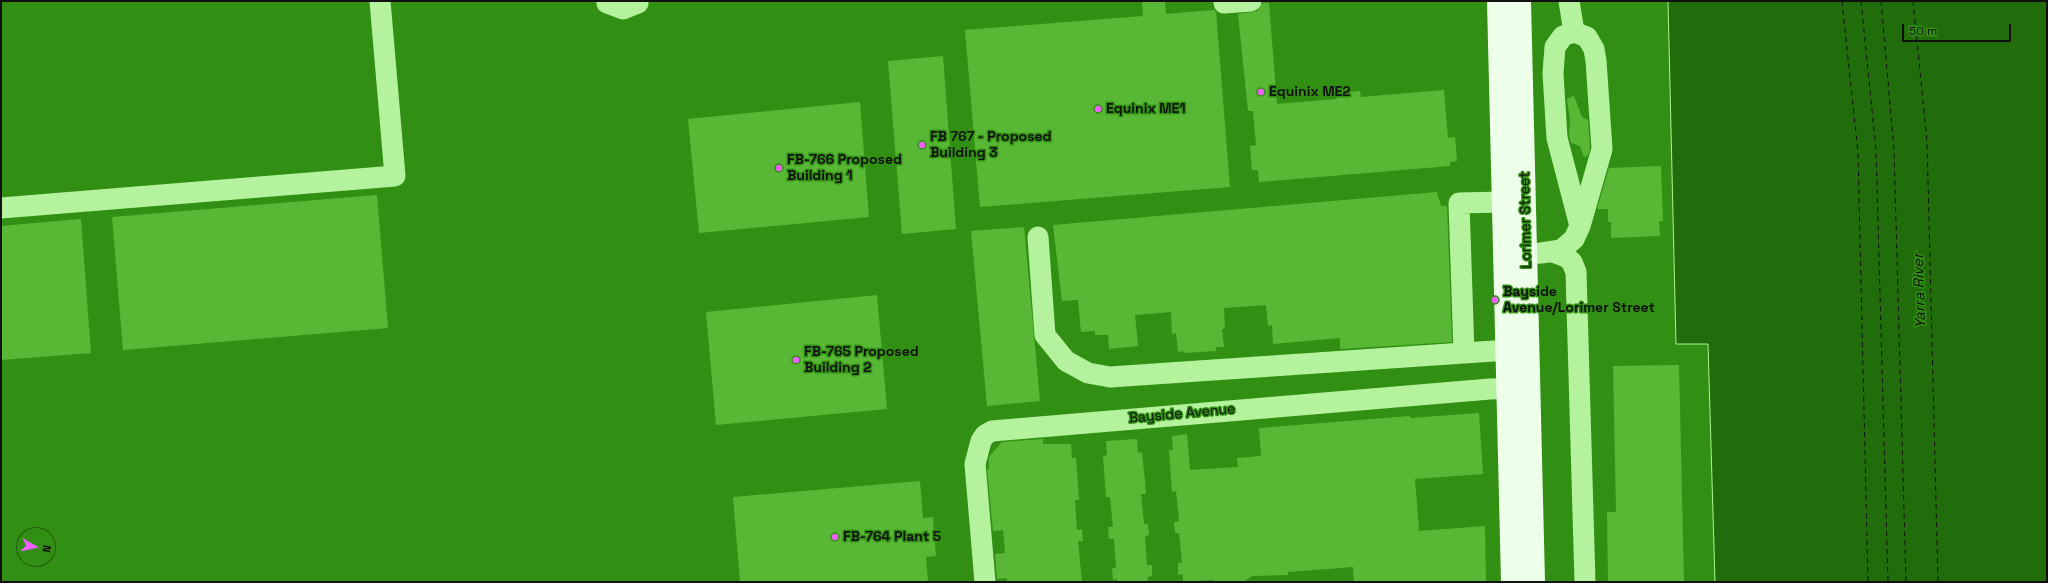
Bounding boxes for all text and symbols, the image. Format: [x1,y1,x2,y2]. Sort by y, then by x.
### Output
scale bar [1904,16,2013,42]
text: 50 m [1909,23,1937,39]
place label: Equinix ME2 [1269,84,1351,100]
marker: Equinix ME2 [1256,87,1266,97]
place label: Equinix ME1 [1106,101,1186,117]
marker: Equinix ME1 [1093,104,1103,114]
place label: FB 767 - Proposed Building 3 [930,129,1052,162]
marker: FB 767 - Proposed Building 3 [917,140,927,150]
place label: FB-766 Proposed Building 1 [787,152,902,184]
marker: FB-766 Proposed Building 1 [774,163,784,173]
street label: Lorimer Street [1517,171,1535,269]
water label: Yarra River [1910,253,1930,329]
place label: Bayside Avenue/Lorimer Street [1503,284,1655,316]
marker: Bayside Avenue/Lorimer Street [1490,295,1500,305]
place label: FB-765 Proposed Building 2 [804,344,919,376]
marker: FB-765 Proposed Building 2 [791,355,801,365]
street label: Bayside Avenue [1128,401,1236,427]
north arrow [16,527,56,567]
place label: FB-764 Plant 5 [843,529,941,545]
marker: FB-764 Plant 5 [830,532,840,542]
text: N [39,544,54,553]

